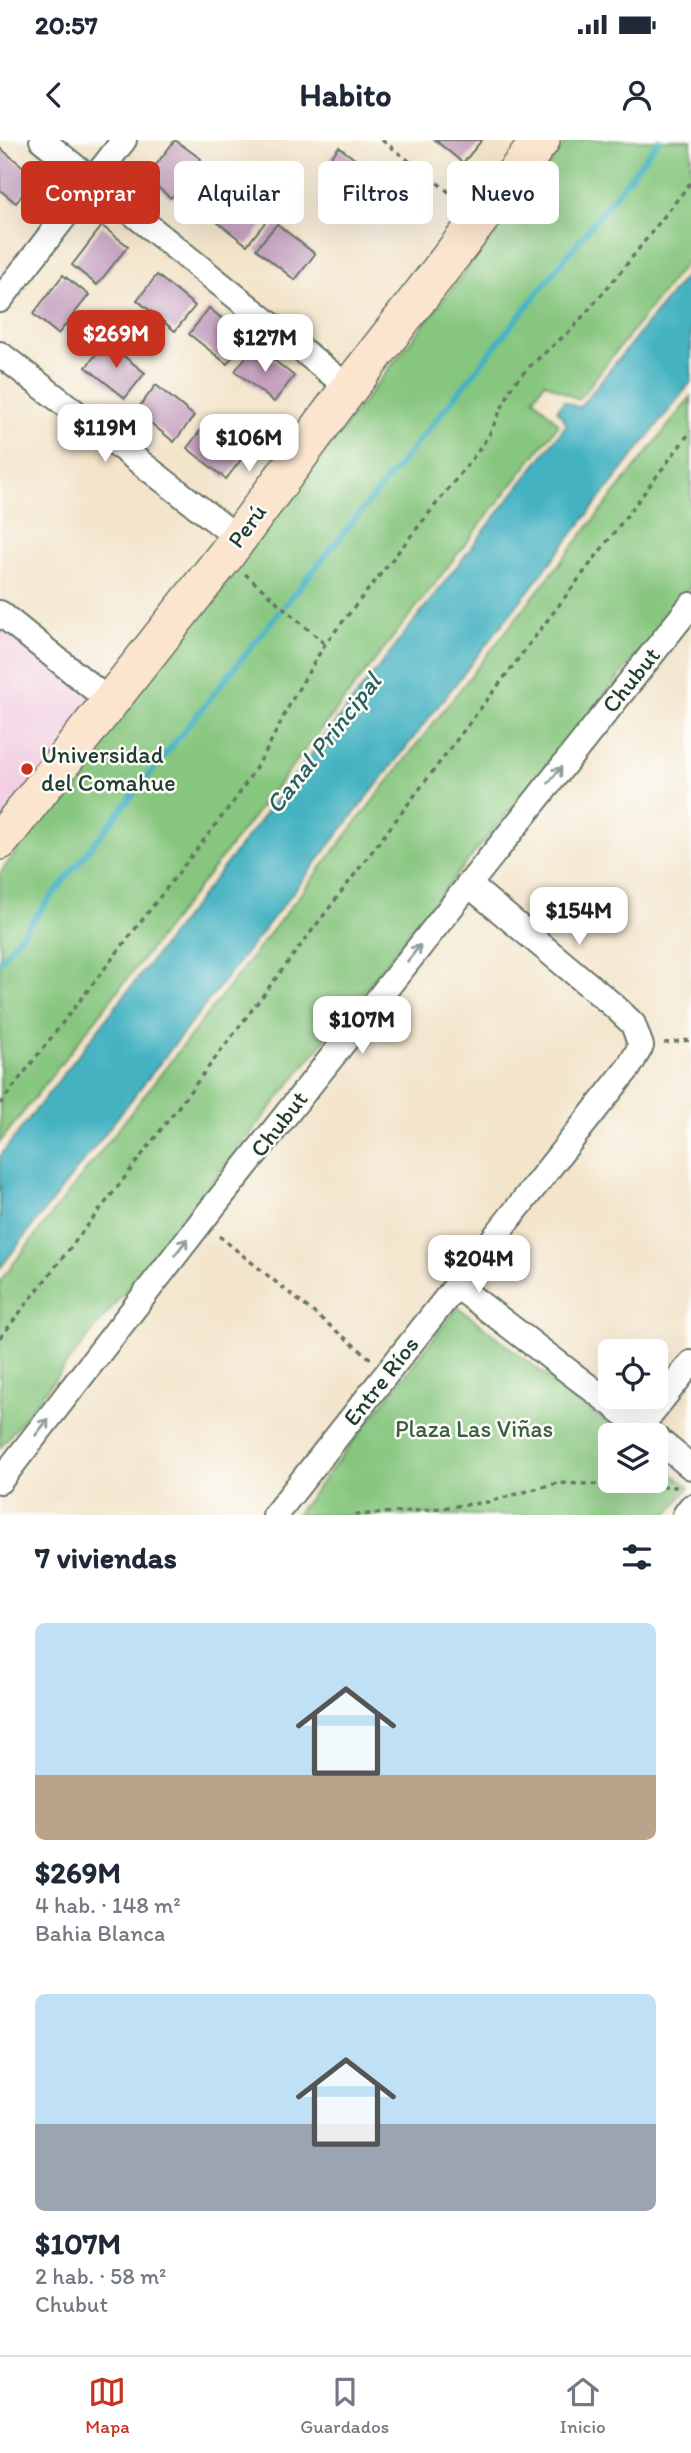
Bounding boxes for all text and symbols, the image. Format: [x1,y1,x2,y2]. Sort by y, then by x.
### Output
text: 20:57 [35,9,98,41]
icon: back [35,76,73,114]
text: Habito [300,76,391,114]
icon: person [618,76,656,114]
chip: Comprar [21,161,160,224]
chip: Alquilar [174,161,304,224]
chip: Filtros [318,161,433,224]
chip: Nuevo [447,161,559,224]
pin: $269M [67,310,165,370]
pin: $127M [216,314,314,374]
text: $269M [83,319,149,347]
text: $127M [233,323,297,351]
pin: $119M [56,404,154,464]
text: $119M [73,413,137,441]
pin: $106M [200,414,298,474]
text: $106M [216,423,282,451]
street label: Perú [221,498,272,553]
street label: Chubut [595,641,666,718]
water label: Canal Principal [258,665,389,820]
place label: Universidad del Comahue [41,740,176,797]
marker: Universidad del Comahue [19,761,35,777]
one-way arrow [548,767,563,785]
pin: $154M [530,888,628,947]
text: $154M [546,896,612,924]
one-way arrow [406,945,421,963]
pin: $107M [313,996,411,1056]
text: $107M [329,1005,395,1033]
street label: Chubut [244,1085,313,1163]
pin: $204M [430,1236,528,1295]
one-way arrow [174,1238,189,1257]
text: $204M [444,1244,514,1272]
street label: Entre Ríos [337,1330,425,1431]
map controls [598,1339,668,1493]
button: locate [598,1339,668,1409]
park label: Plaza Las Viñas [395,1414,553,1443]
one-way arrow [34,1418,49,1436]
button: layers [598,1423,668,1493]
icon: filters [618,1538,656,1576]
text: 7 viviendas [35,1539,177,1576]
icon: home [283,1668,409,1794]
text: $269M [35,1854,121,1891]
text: 4 hab. · 148 m² [35,1891,181,1919]
text: Bahia Blanca [35,1919,165,1947]
icon: home [283,2039,409,2165]
text: $107M [35,2225,121,2262]
text: 2 hab. · 58 m² [35,2262,167,2290]
text: Chubut [35,2290,108,2318]
tab: Mapa [85,2373,130,2438]
tab: Guardados [300,2373,389,2438]
tab: Inicio [560,2373,606,2438]

